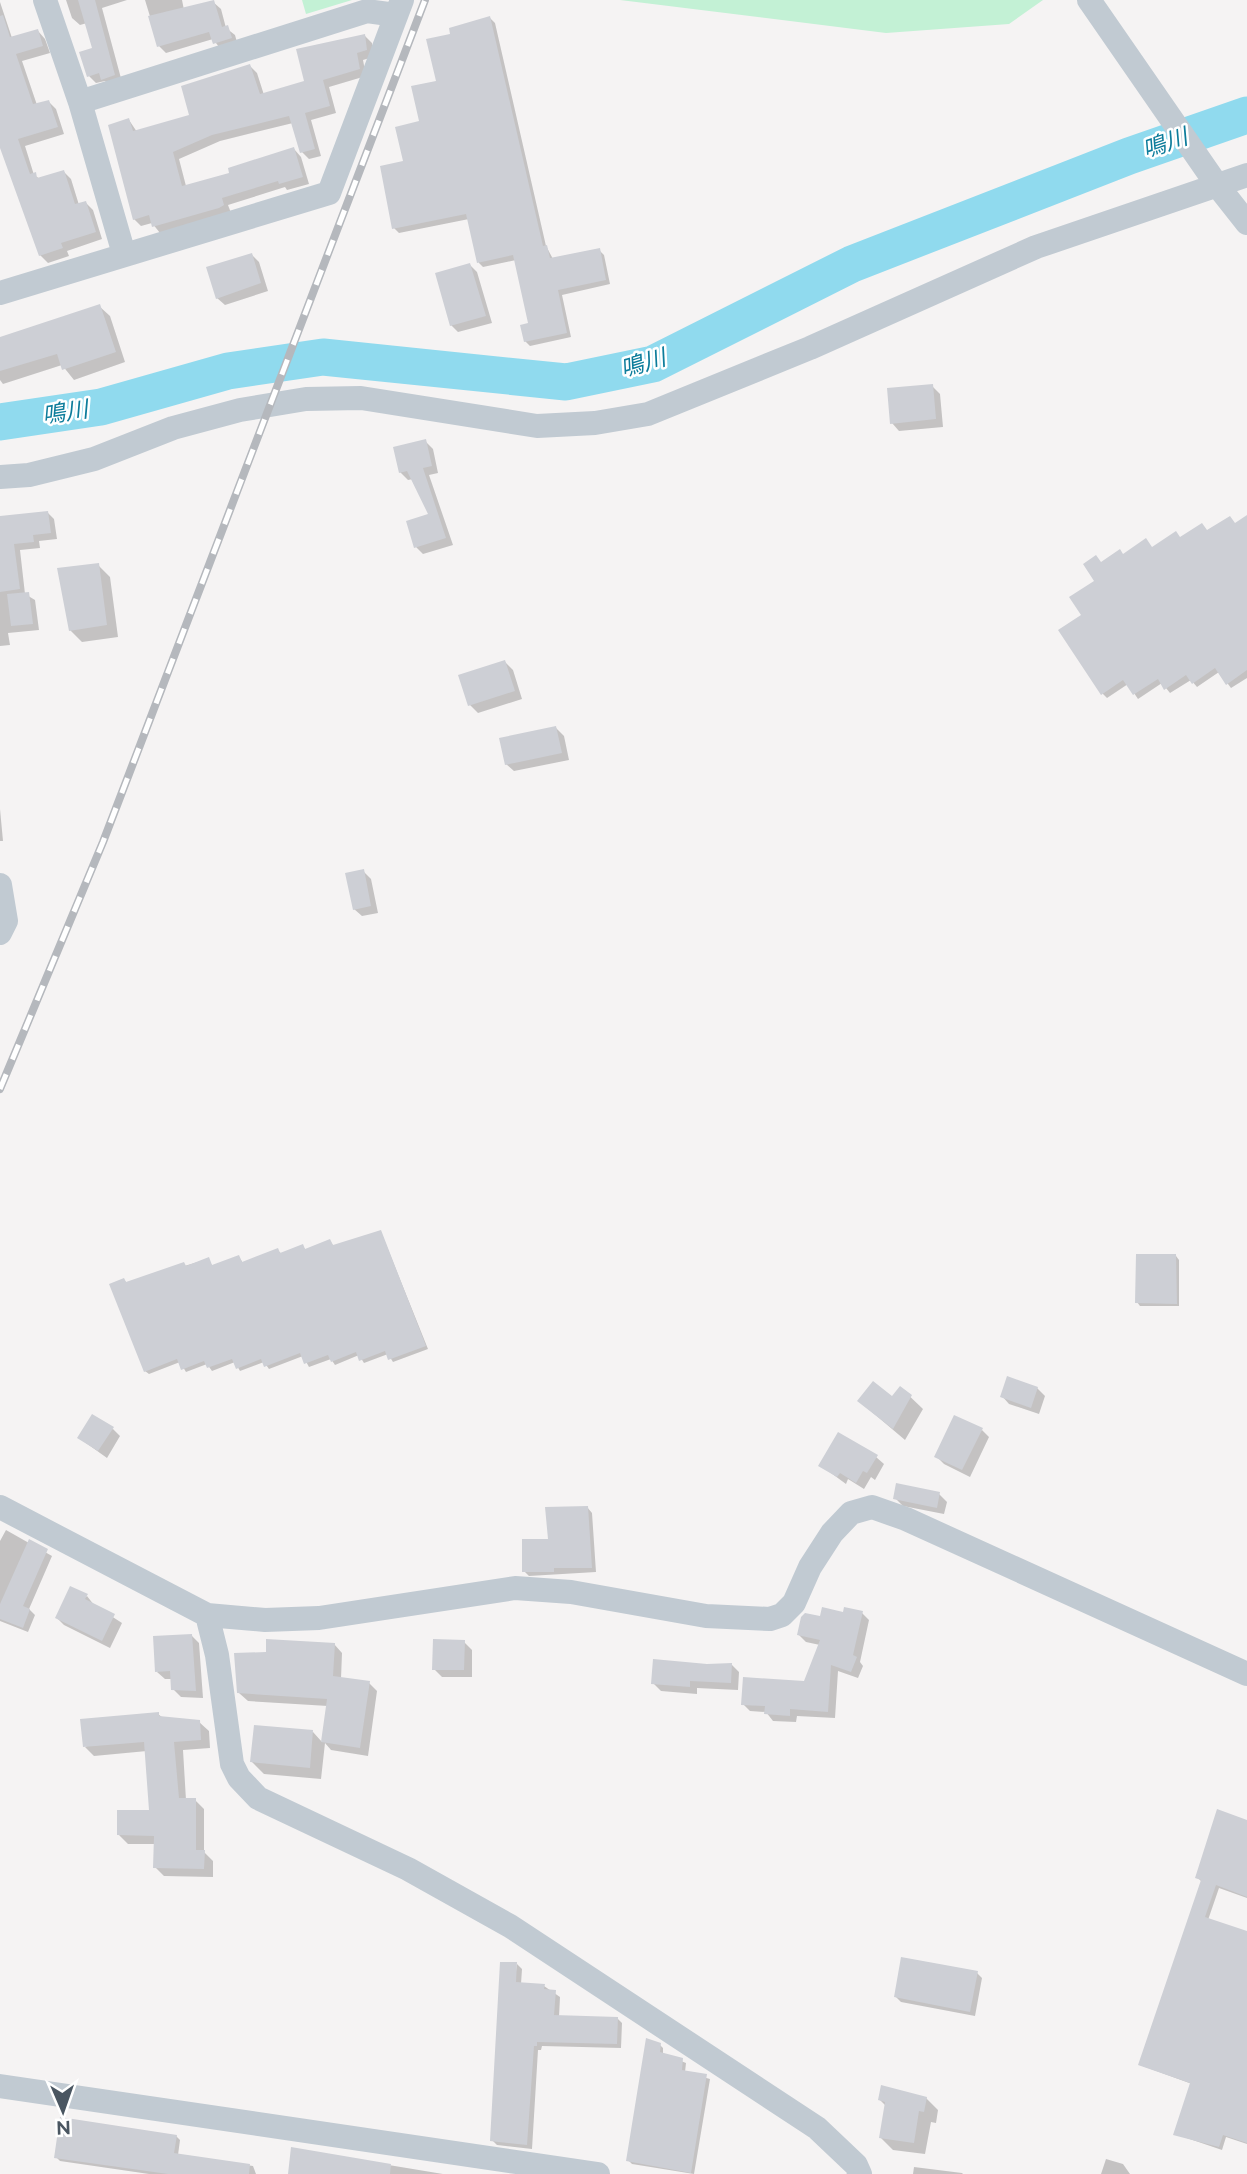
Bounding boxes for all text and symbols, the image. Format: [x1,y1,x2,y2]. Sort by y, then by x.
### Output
water label: 鳴川 [1139,121,1194,163]
water label: 鳴川 [617,342,672,382]
water label: 鳴川 [40,394,93,428]
north arrow [28,2076,98,2146]
text: N [56,2117,71,2139]

